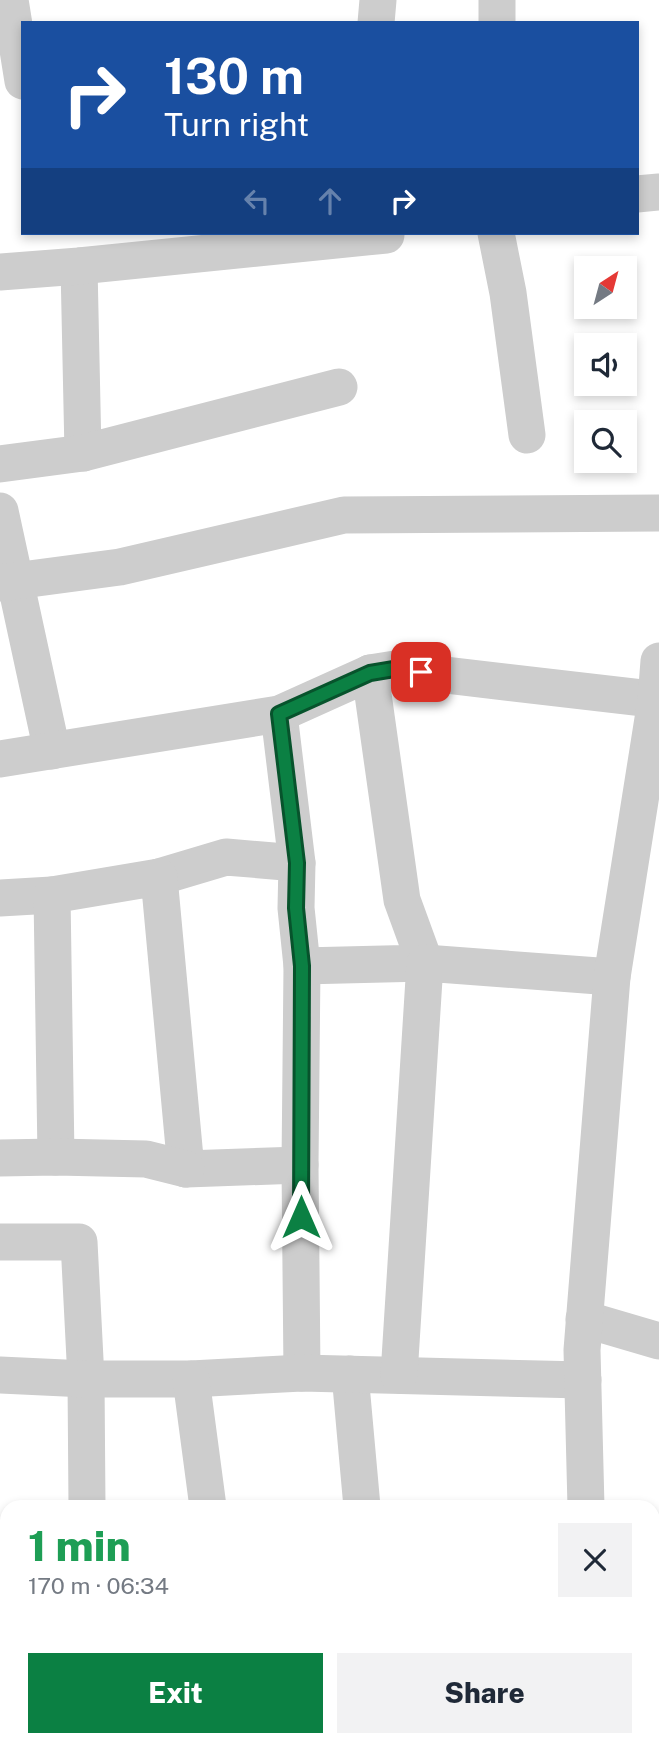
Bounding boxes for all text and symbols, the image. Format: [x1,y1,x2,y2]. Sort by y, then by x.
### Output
text: 130 m [164,47,304,105]
icon: right [49,49,140,140]
text: Turn right [164,106,309,143]
icon: left [238,182,276,220]
icon: ahead [311,182,349,220]
icon: right [384,182,422,220]
north arrow [574,256,637,318]
map controls [574,256,637,473]
button: sound [574,333,637,396]
button: search [574,410,637,473]
pin [391,642,451,702]
icon: arrive [402,653,440,691]
position arrow [264,1180,338,1254]
text: 1 min [28,1521,131,1570]
button: close [558,1523,632,1597]
text: 170 m · 06:34 [28,1572,169,1599]
button: Exit [28,1653,323,1733]
button: Share [337,1653,632,1733]

